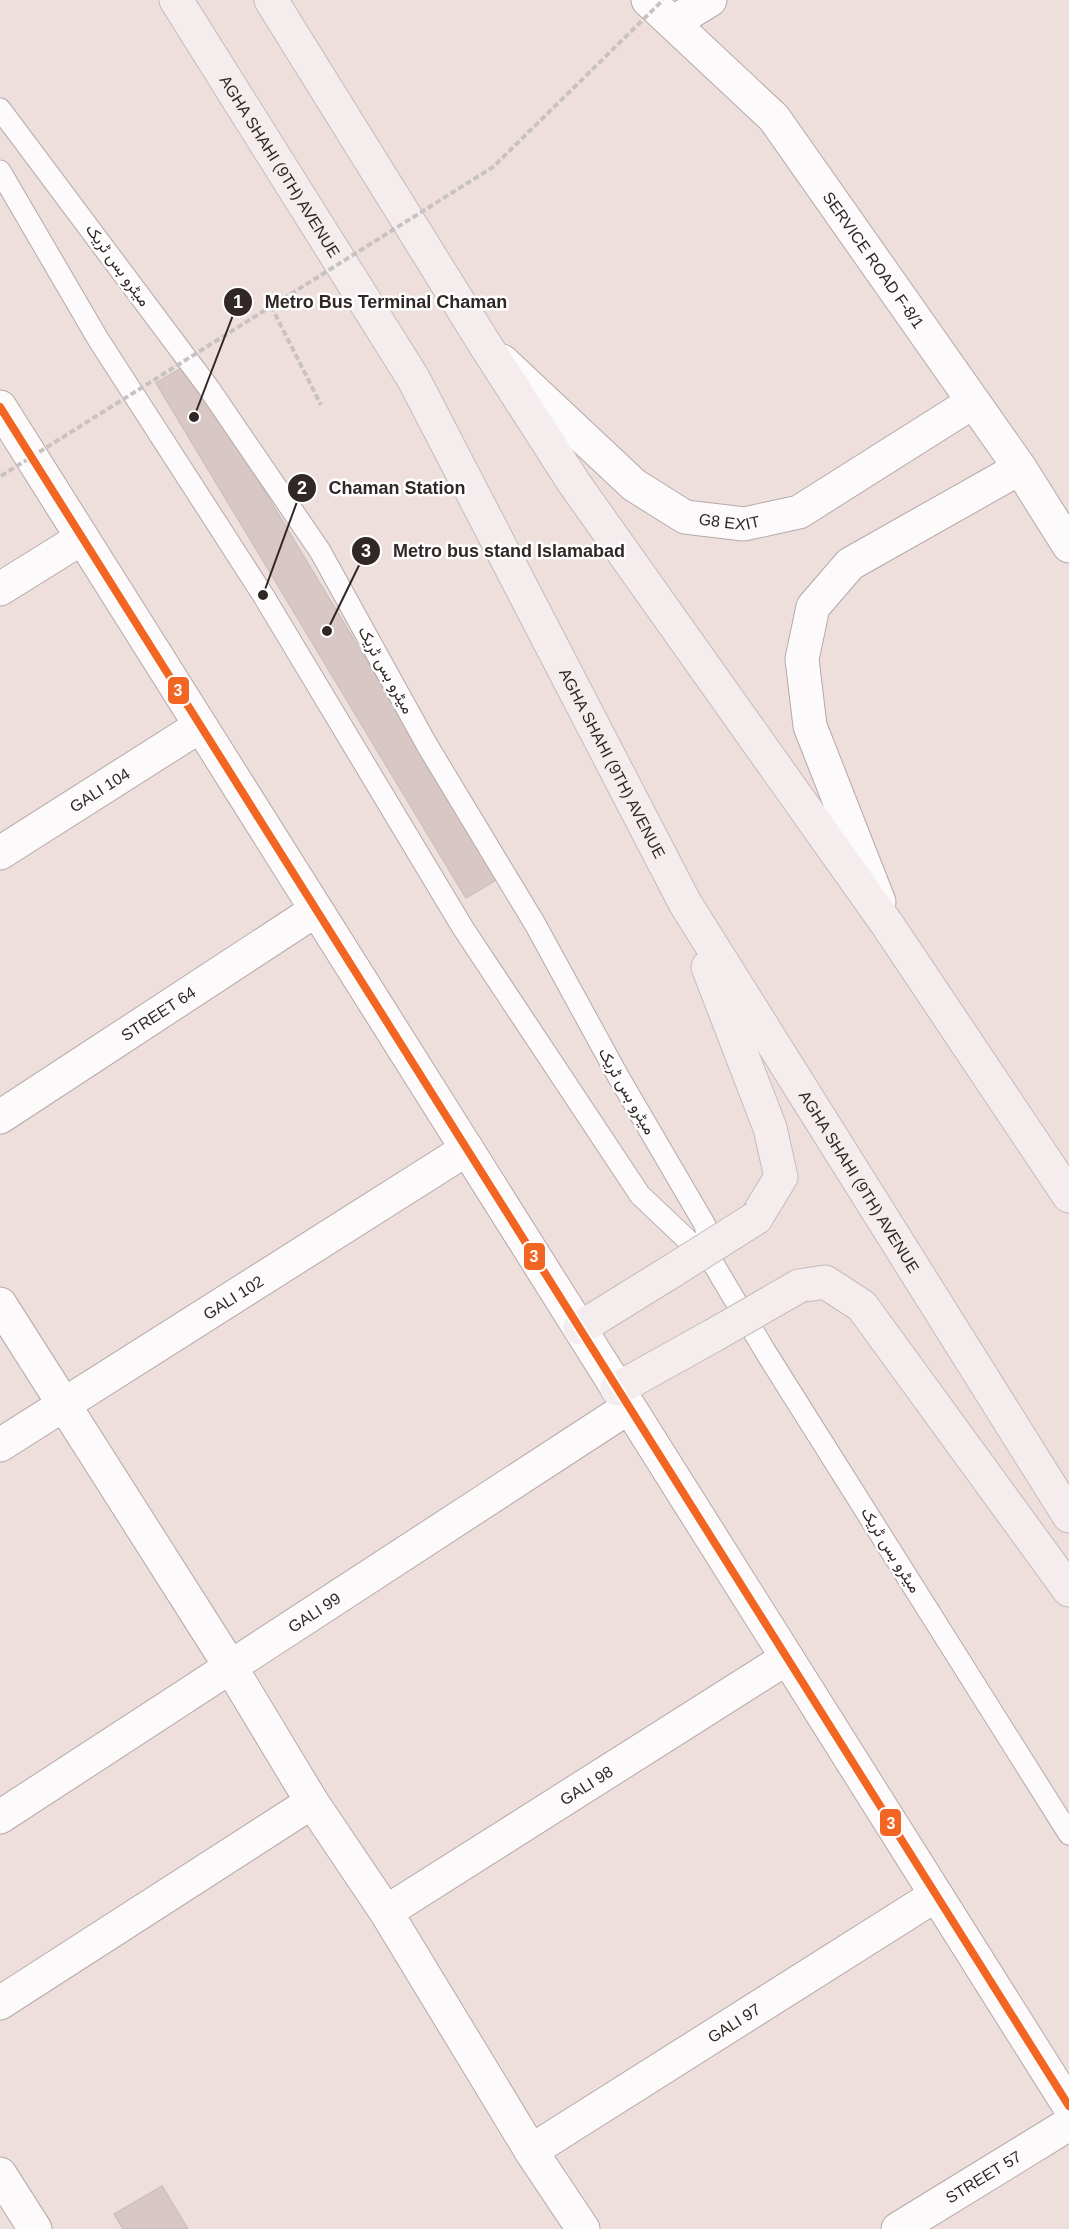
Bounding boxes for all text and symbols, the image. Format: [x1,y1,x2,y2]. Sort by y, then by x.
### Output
street label: AGHA SHAHI (9TH) AVENUE [217,72,343,260]
street label: SERVICE ROAD F-8/1 [820,188,927,331]
street label: میٹرو بس ٹریک [81,221,153,310]
callout: Metro Bus Terminal Chaman [223,284,520,320]
text: 1 [233,292,243,312]
text: Metro Bus Terminal Chaman [265,292,507,312]
callout: Chaman Station [287,470,478,506]
text: 2 [297,478,307,498]
text: Chaman Station [328,478,466,498]
street label: G8 EXIT [698,510,762,533]
callout: Metro bus stand Islamabad [351,533,637,569]
text: 3 [361,541,371,561]
text: Metro bus stand Islamabad [393,541,625,561]
street label: میٹرو بس ٹریک [353,623,417,718]
street label: AGHA SHAHI (9TH) AVENUE [556,665,669,861]
line badge: 3 [167,676,190,705]
text: 3 [174,682,183,699]
street label: GALI 104 [66,764,133,815]
street label: STREET 64 [118,983,198,1044]
street label: میٹرو بس ٹریک [594,1045,659,1138]
street label: AGHA SHAHI (9TH) AVENUE [796,1087,923,1276]
line badge: 3 [523,1242,546,1271]
text: 3 [530,1248,539,1265]
street label: GALI 102 [200,1272,266,1323]
street label: میٹرو بس ٹریک [856,1504,924,1597]
street label: GALI 99 [285,1589,343,1635]
street label: GALI 98 [557,1762,616,1808]
line badge: 3 [879,1808,902,1837]
text: 3 [887,1815,896,1832]
street label: GALI 97 [704,2000,763,2046]
street label: STREET 57 [943,2147,1024,2206]

